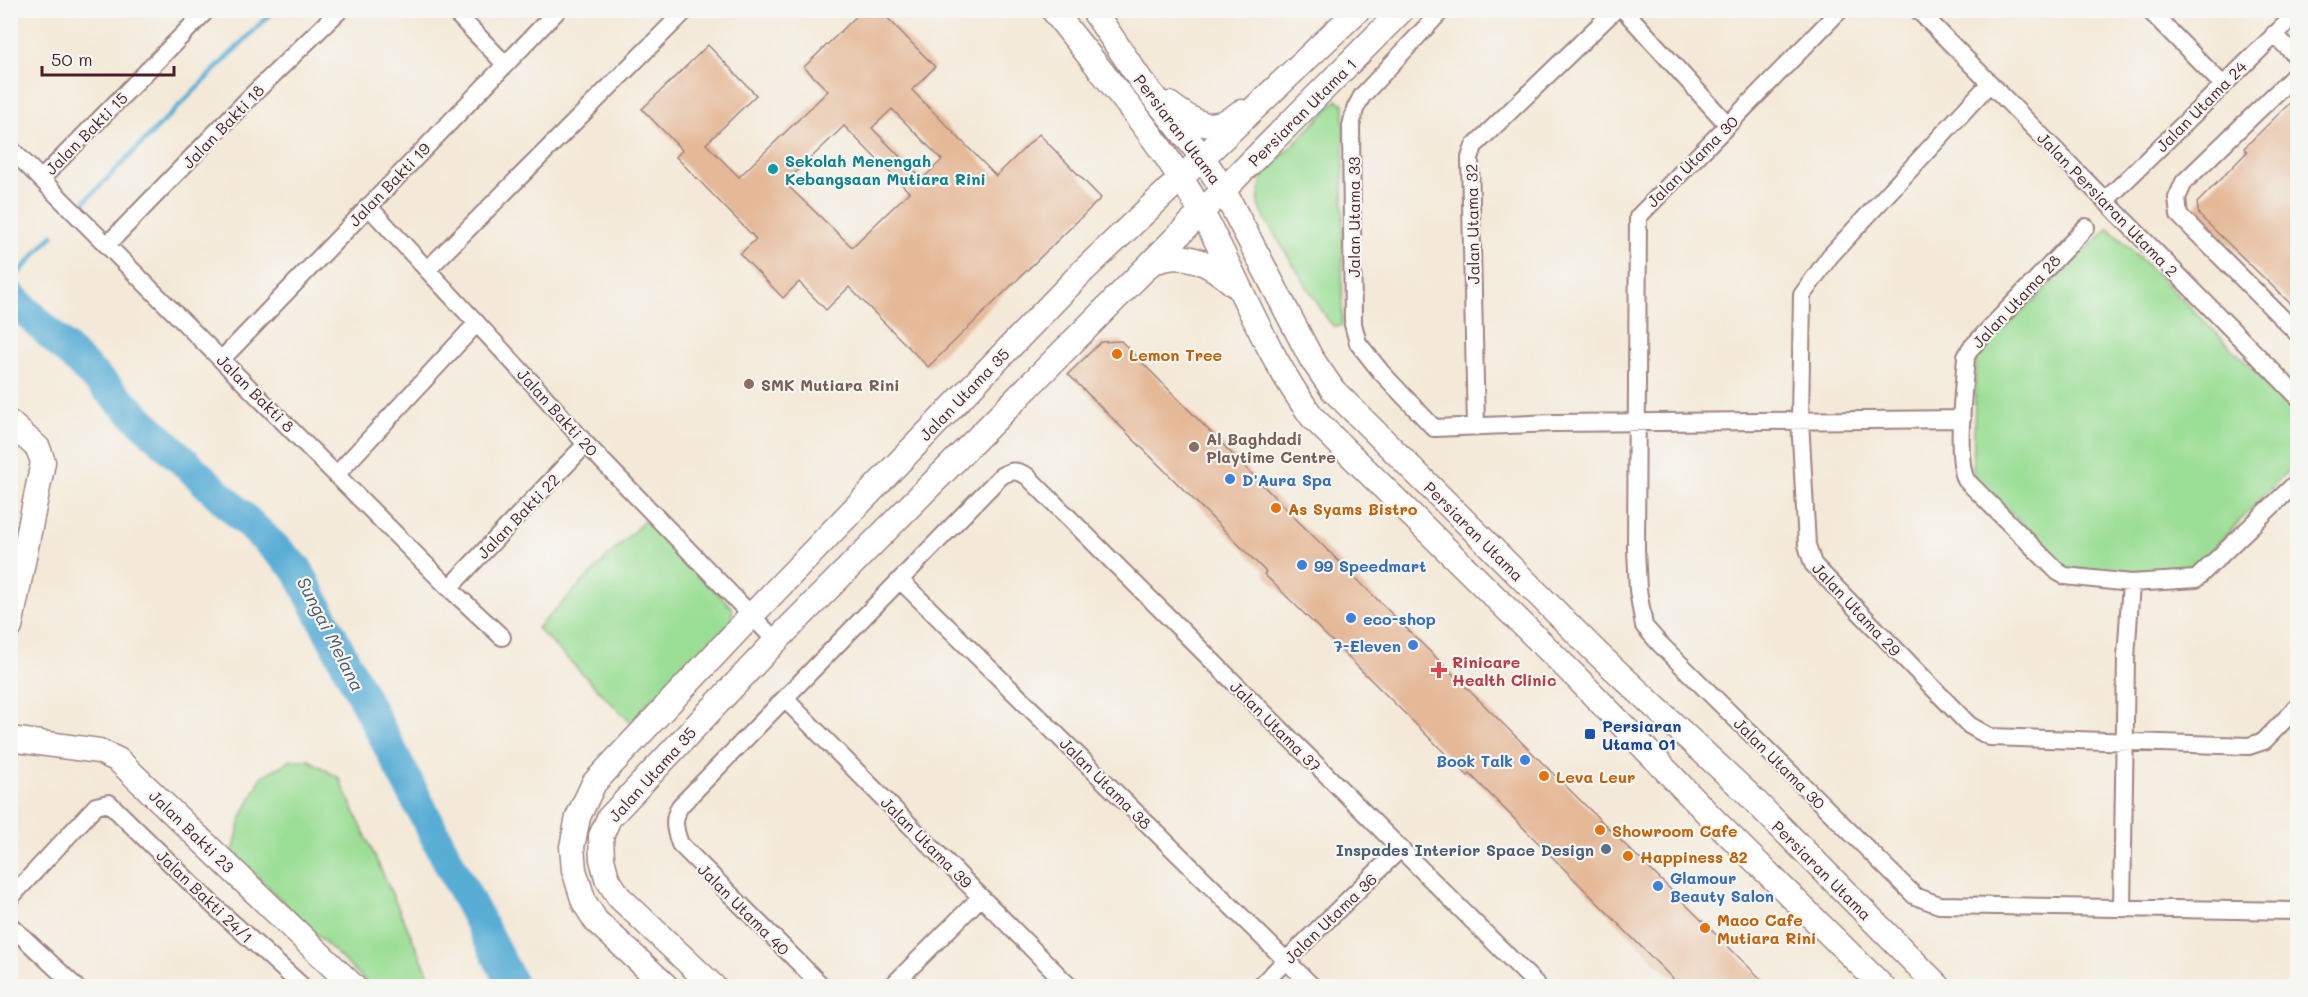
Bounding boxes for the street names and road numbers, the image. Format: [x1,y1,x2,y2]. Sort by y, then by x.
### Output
street label: Persiaran Utama 1 [1243,53,1361,171]
street label: Jalan Utama 24 [2151,56,2251,156]
street label: Persiaran Utama [1130,70,1226,188]
street label: Jalan Bakti 18 [178,79,269,173]
street label: Jalan Bakti 15 [40,87,132,179]
street label: Jalan Utama 30 [1642,111,1742,211]
street label: Jalan Persiaran Utama 2 [2033,127,2183,281]
street label: Jalan Bakti 19 [344,138,434,230]
street label: Jalan Utama 33 [1343,157,1364,278]
street label: Jalan Utama 32 [1460,164,1484,284]
street label: Jalan Utama 28 [1967,249,2065,352]
street label: Jalan Utama 35 [914,343,1014,445]
street label: Jalan Bakti 8 [213,350,300,437]
street label: Jalan Bakti 20 [513,364,603,460]
street label: Jalan Bakti 22 [472,469,564,563]
street label: Persiaran Utama [1420,477,1528,585]
street label: Jalan Utama 29 [1808,558,1906,660]
street label: Jalan Utama 37 [1226,676,1326,776]
street label: Jalan Utama 30 [1730,713,1830,813]
street label: Jalan Utama 35 [604,722,700,826]
street label: Jalan Utama 38 [1056,733,1157,834]
street label: Jalan Bakti 23 [145,785,239,877]
street label: Jalan Utama 39 [877,792,977,892]
street label: Persiaran Utama [1768,816,1876,924]
street label: Jalan Bakti 24/1 [152,845,258,947]
street label: Jalan Utama 40 [694,859,794,959]
street label: Jalan Utama 36 [1279,868,1381,968]

